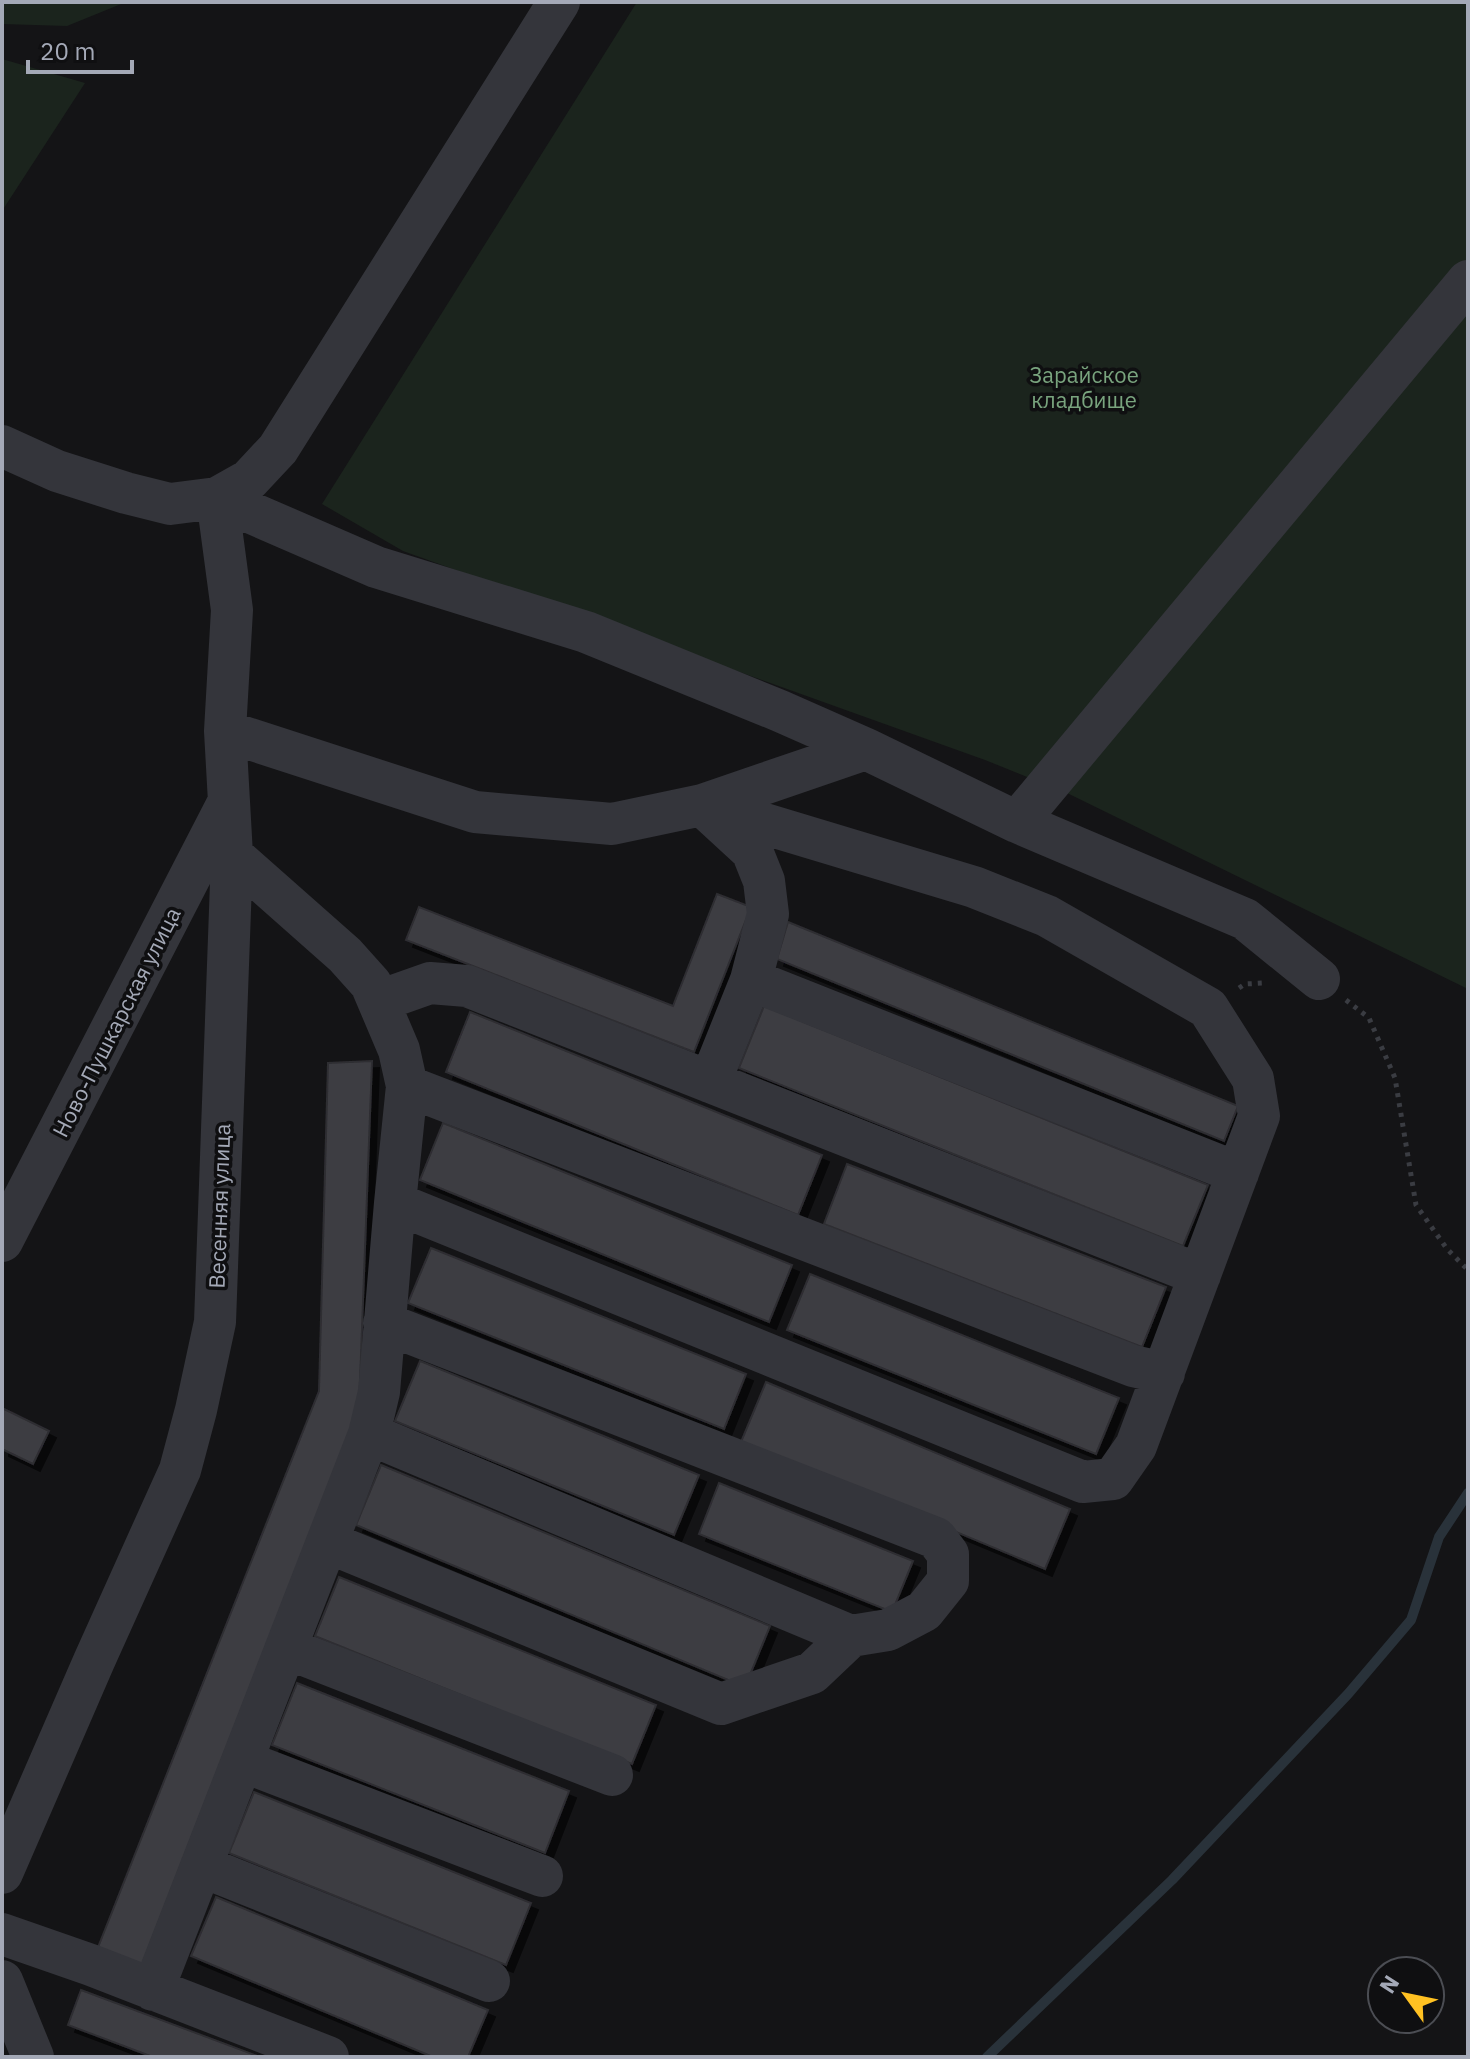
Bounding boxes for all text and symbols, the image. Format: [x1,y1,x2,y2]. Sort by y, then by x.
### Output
scale bar [28,24,132,74]
text: 20 m [40,35,95,67]
park label: Зарайское кладбище [1029,360,1139,414]
street label: Ново-Пушкарская улица [45,902,187,1142]
street label: Весенняя улица [202,1123,236,1289]
north arrow [1366,1955,1446,2035]
text: N [1372,1969,1405,1998]

